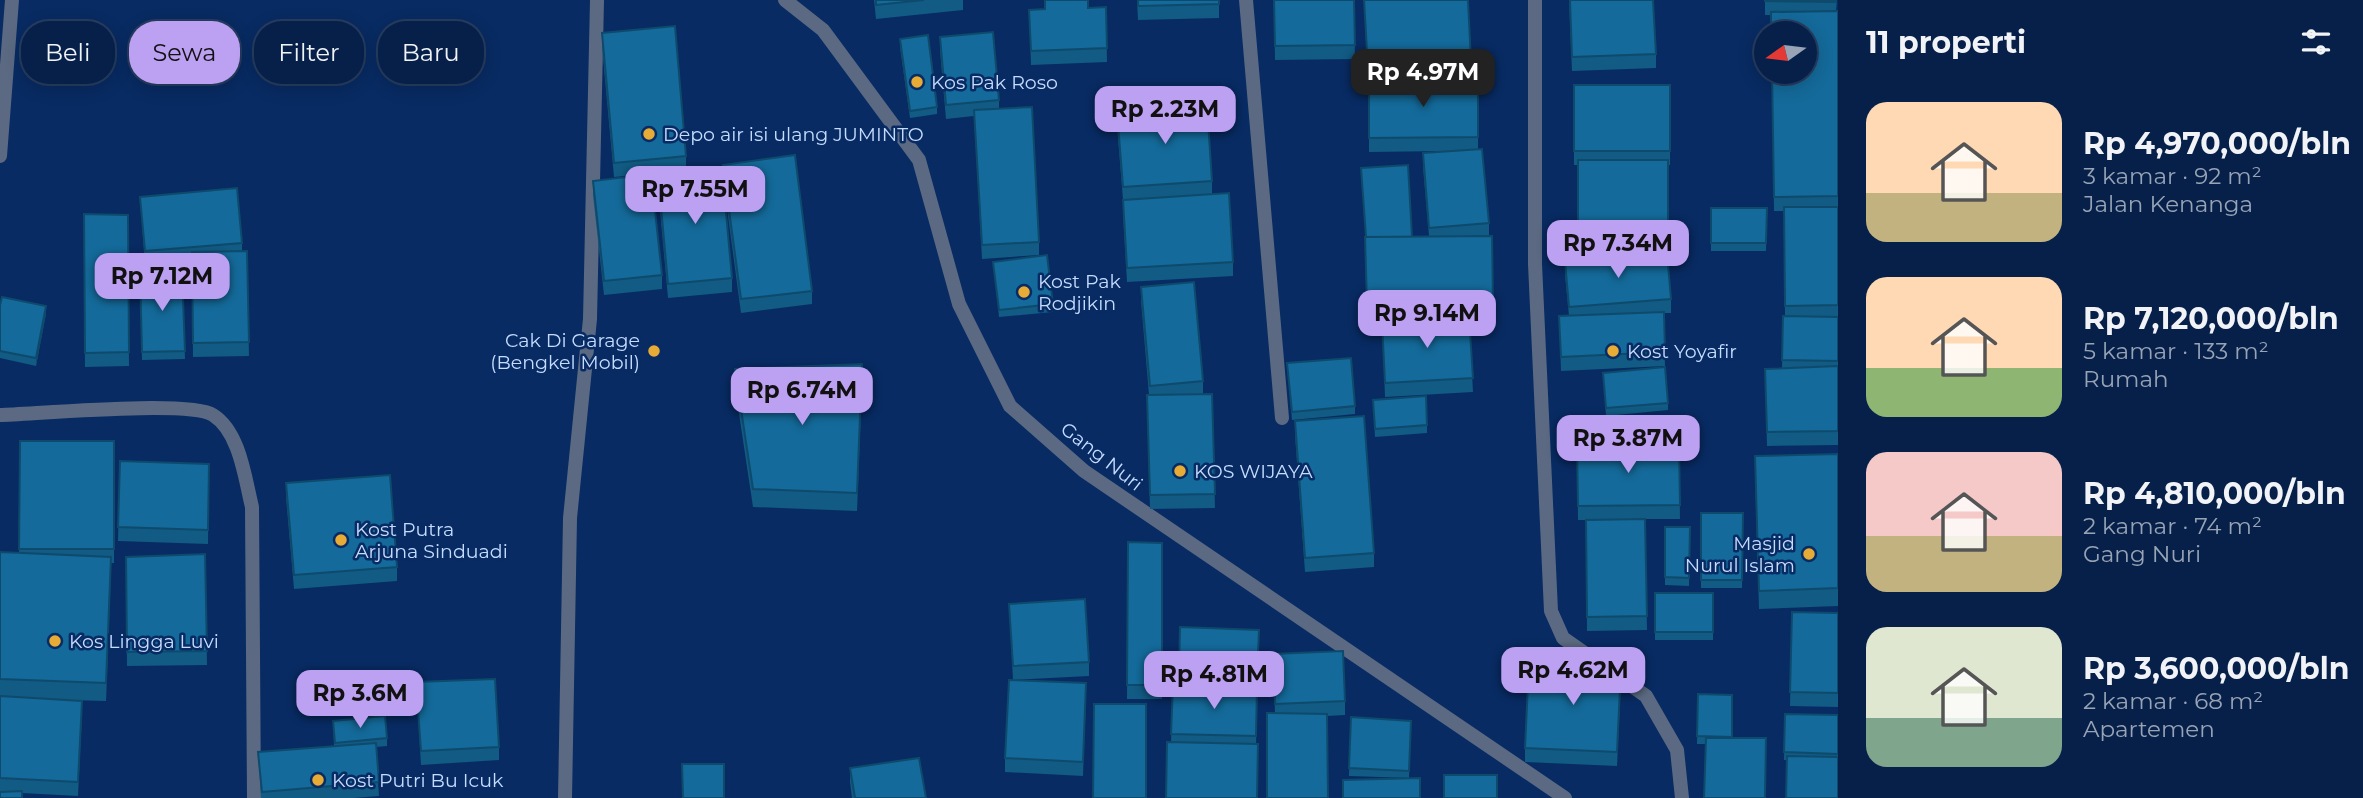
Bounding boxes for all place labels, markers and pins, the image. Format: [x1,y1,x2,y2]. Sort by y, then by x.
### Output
pin: Rp 4.97M [1351,50,1495,109]
place label: Kos Pak Roso [931,71,1058,94]
marker: Kos Pak Roso [909,74,925,90]
pin: Rp 2.23M [1093,86,1237,146]
place label: Depo air isi ulang JUMINTO [663,123,924,146]
marker: Depo air isi ulang JUMINTO [641,126,657,142]
pin: Rp 7.55M [623,166,767,226]
pin: Rp 7.34M [1546,220,1690,280]
pin: Rp 7.12M [90,254,234,313]
place label: Kost Pak Rodjikin [1038,270,1121,315]
marker: Kost Pak Rodjikin [1016,284,1032,300]
pin: Rp 9.14M [1355,290,1499,350]
place label: Cak Di Garage (Bengkel Mobil) [490,329,640,374]
place label: Kost Yoyafir [1627,340,1737,363]
marker: Cak Di Garage (Bengkel Mobil) [646,343,662,359]
marker: Kost Yoyafir [1605,343,1621,359]
pin: Rp 6.74M [730,368,874,427]
pin: Rp 3.87M [1556,416,1700,475]
place label: KOS WIJAYA [1194,460,1313,483]
marker: KOS WIJAYA [1172,463,1188,479]
place label: Kost Putra Arjuna Sinduadi [355,518,508,563]
marker: Kost Putra Arjuna Sinduadi [333,532,349,548]
place label: Masjid Nurul Islam [1685,532,1795,577]
marker: Masjid Nurul Islam [1801,546,1817,562]
place label: Kos Lingga Luvi [69,630,219,653]
marker: Kos Lingga Luvi [47,633,63,649]
pin: Rp 4.62M [1501,648,1645,707]
pin: Rp 4.81M [1142,652,1286,711]
pin: Rp 3.6M [295,670,425,730]
place label: Kost Putri Bu Icuk [332,769,504,792]
marker: Kost Putri Bu Icuk [310,772,326,788]

